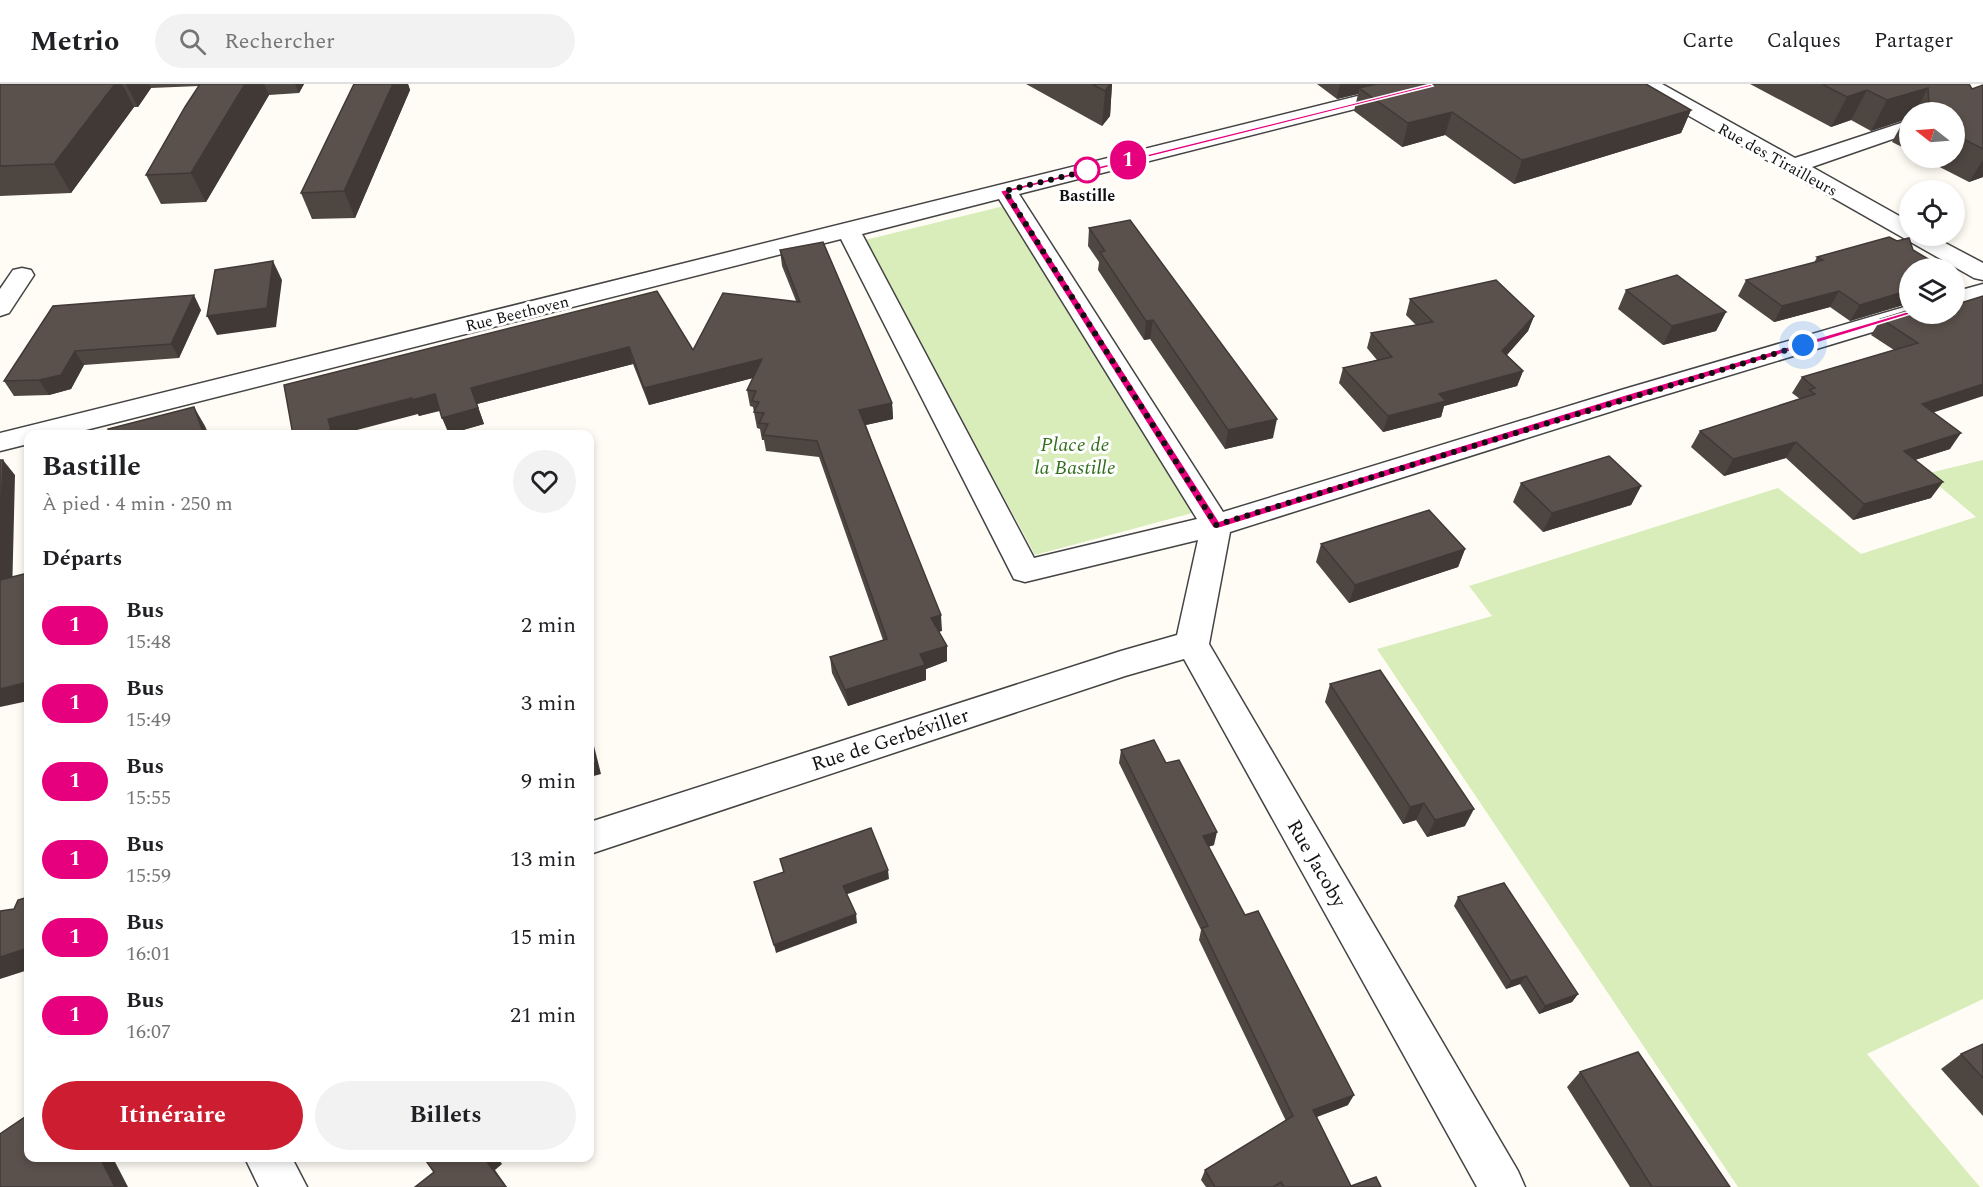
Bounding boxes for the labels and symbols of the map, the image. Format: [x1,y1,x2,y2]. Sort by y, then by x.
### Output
north arrow [1899,102,1965,168]
street label: Rue des Tirailleurs [1713,117,1842,203]
line badge: 1 [1108,140,1148,180]
marker: Bastille [1074,157,1100,183]
place label: Bastille [1059,184,1115,208]
street label: Rue Beethoven [463,290,571,338]
your location [1788,330,1818,360]
park label: Place de la Bastille [1034,430,1116,483]
street label: Rue de Gerbéviller [808,700,973,780]
street label: Rue Jacoby [1279,814,1354,914]

